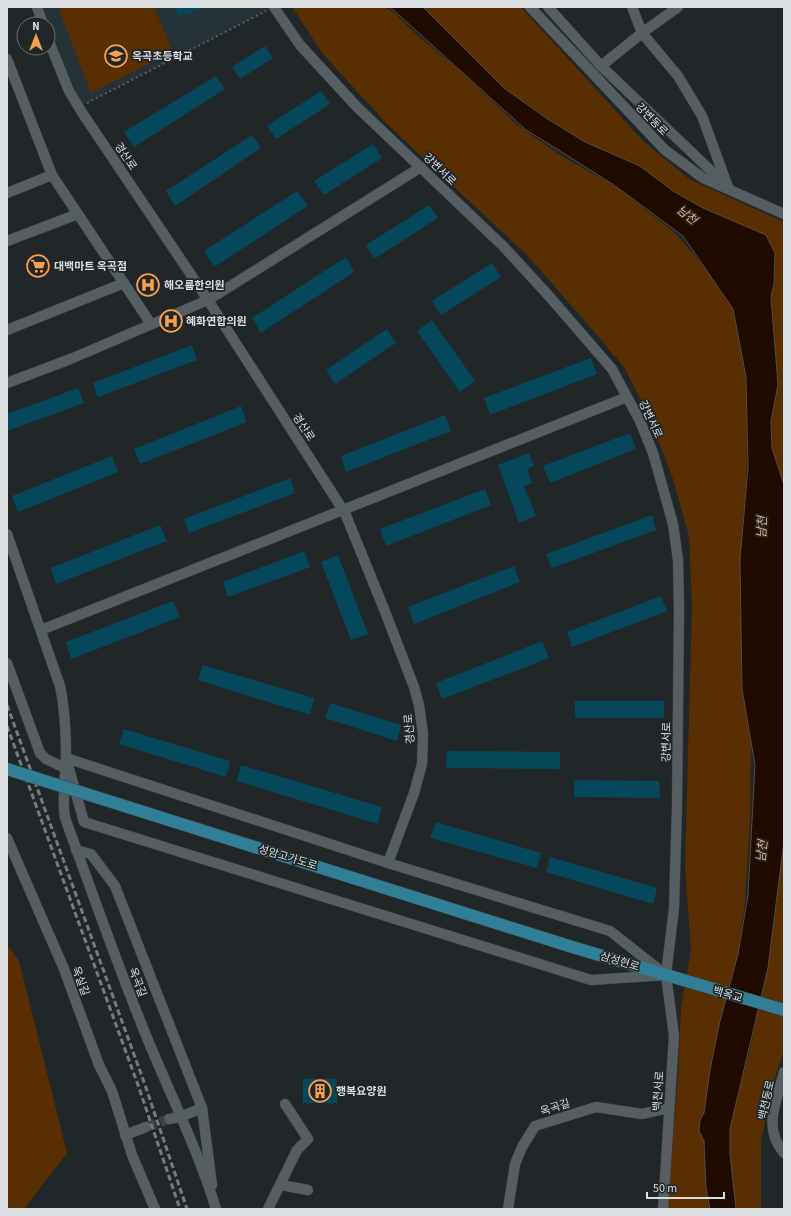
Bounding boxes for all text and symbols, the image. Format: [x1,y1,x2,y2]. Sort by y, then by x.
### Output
north arrow [16,16,56,56]
text: N [32,19,40,34]
school or university icon: 옥곡초등학교 [103,43,129,69]
place label: 옥곡초등학교 [132,49,193,64]
street label: 강변동로 [632,100,671,139]
street label: 경산로 [111,139,140,173]
street label: 강변서로 [420,150,459,189]
water label: 남천 [673,202,702,230]
supermarket icon: 대백마트 옥곡점 [25,253,51,279]
place label: 대백마트 옥곡점 [54,259,127,274]
hospital icon: 해오름한의원 [135,272,161,298]
place label: 해오름한의원 [164,278,225,293]
hospital icon: 혜화연합의원 [158,308,184,334]
place label: 혜화연합의원 [186,314,247,329]
street label: 강변서로 [635,398,666,441]
street label: 경산로 [289,410,318,444]
water label: 남천 [754,514,771,538]
street label: 경산로 [401,713,418,745]
street label: 강변서로 [659,722,674,762]
water label: 남천 [753,837,772,863]
street label: 성암고가도로 [257,841,319,874]
street label: 삼성현로 [598,948,641,975]
street label: 옥실길 [68,964,93,998]
street label: 옥곡길 [125,965,150,999]
street label: 백옥교 [711,983,745,1006]
street label: 백천서로 [650,1070,667,1112]
building icon: 행복요양원 [307,1078,333,1104]
street label: 백천동로 [755,1079,778,1121]
place label: 행복요양원 [336,1084,387,1099]
street label: 옥곡길 [538,1096,572,1119]
scale bar [647,1174,724,1200]
text: 50 m [653,1180,677,1197]

